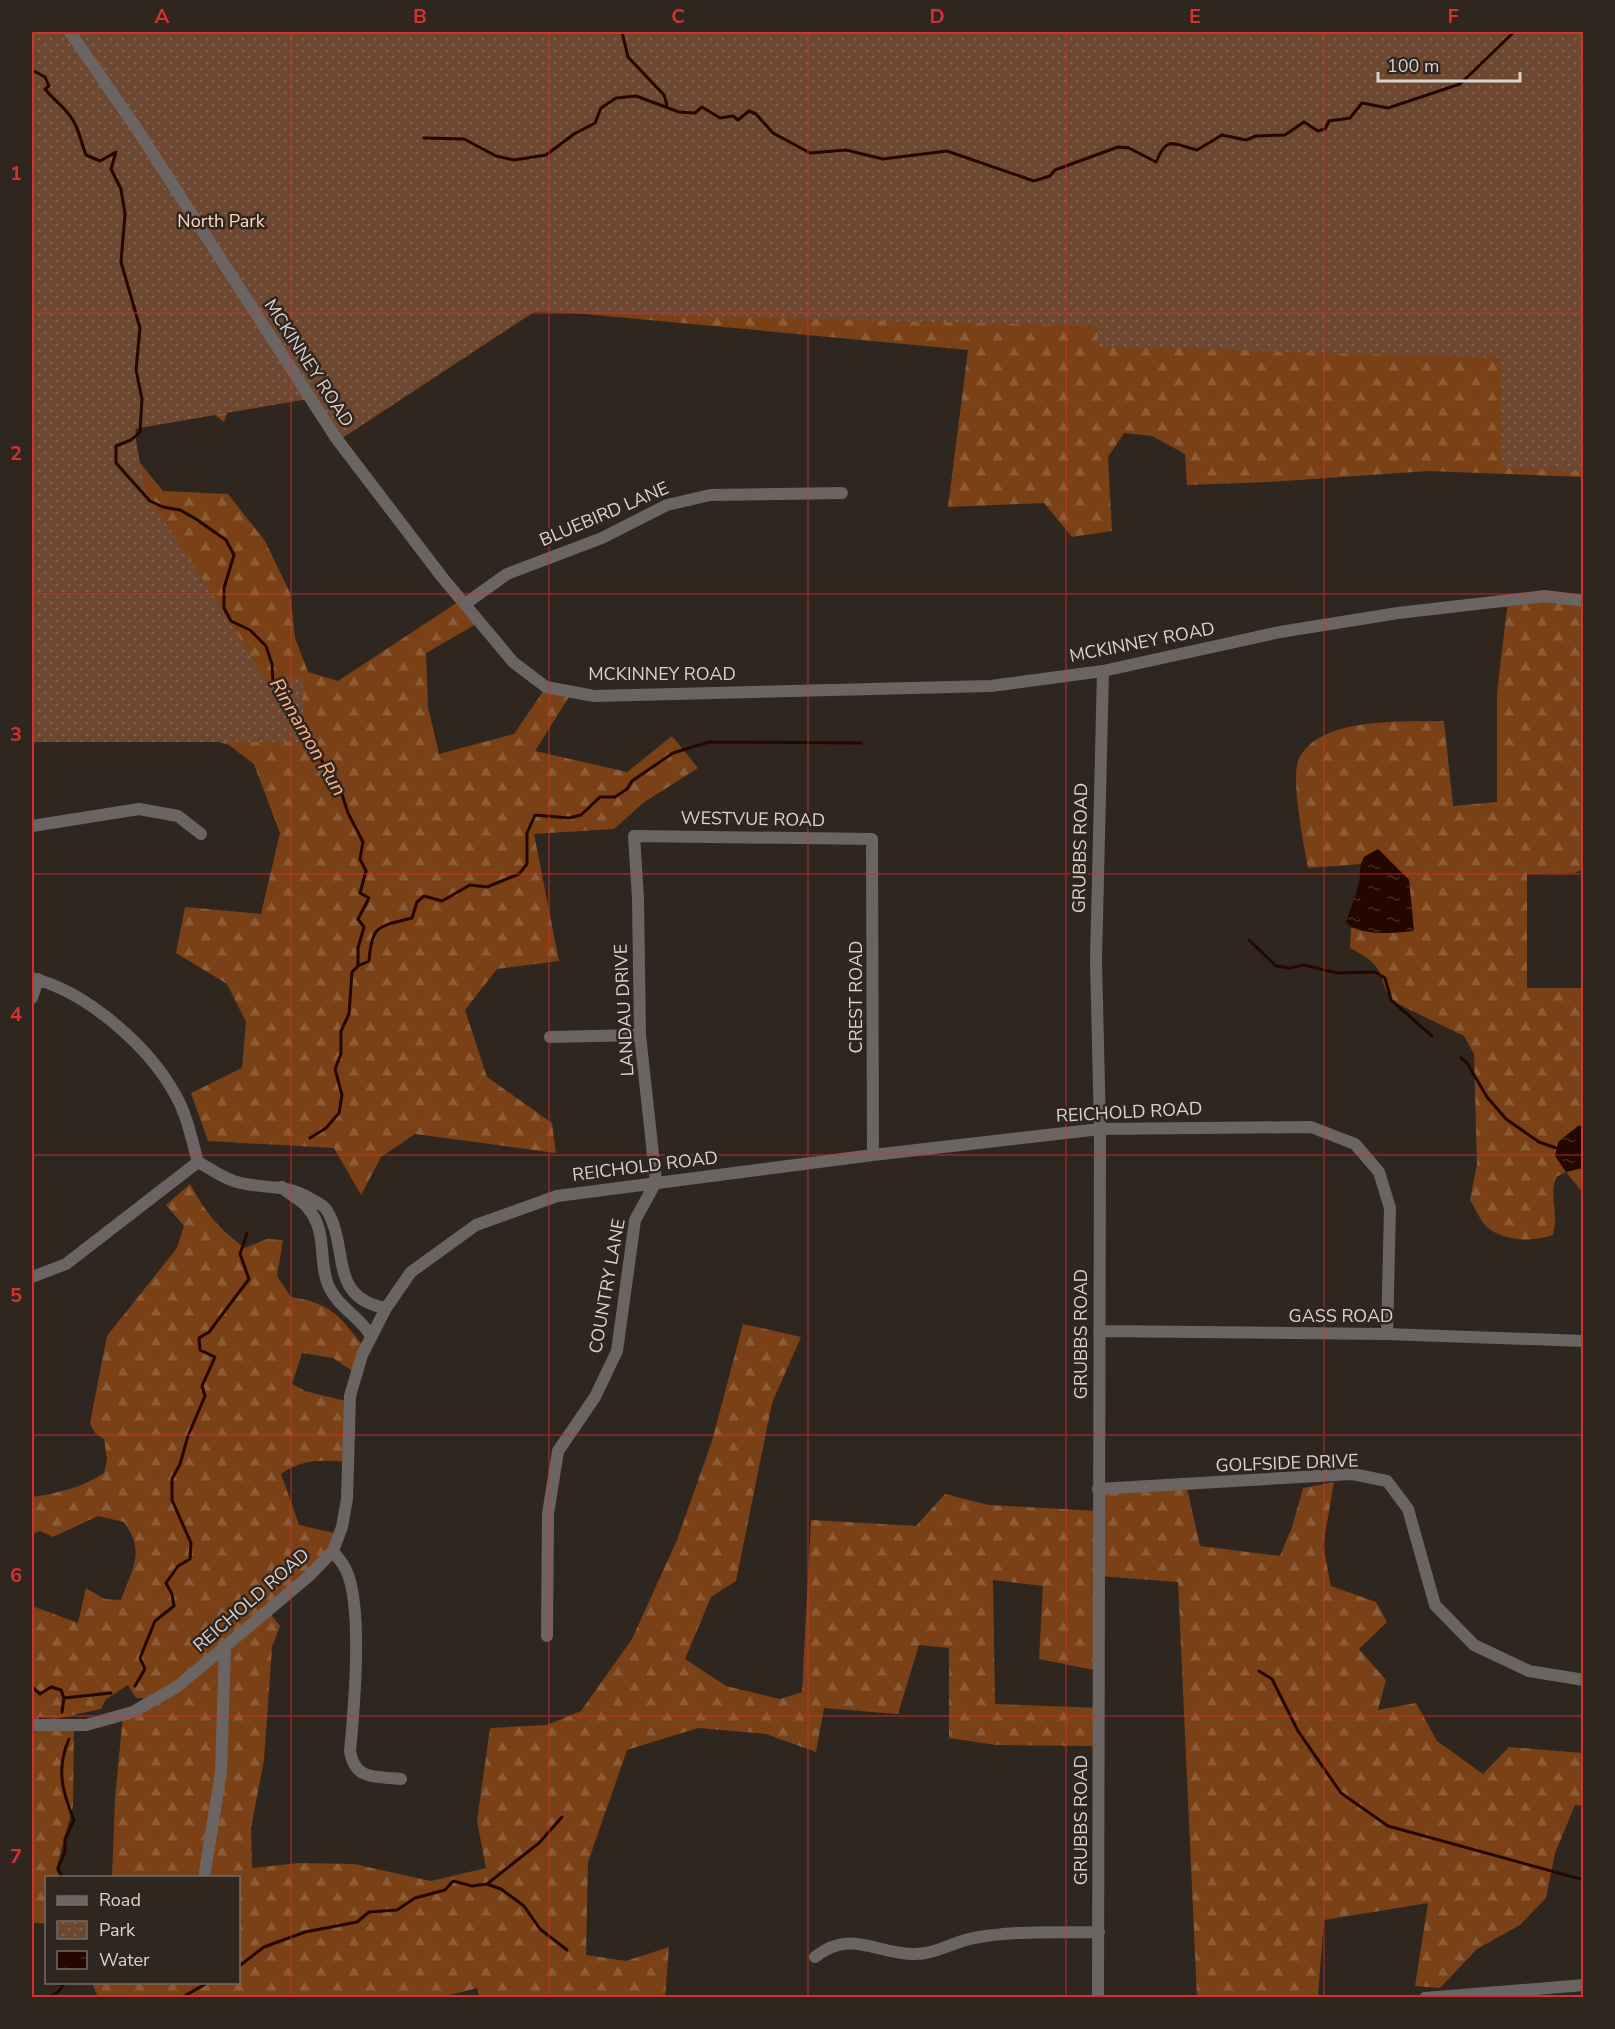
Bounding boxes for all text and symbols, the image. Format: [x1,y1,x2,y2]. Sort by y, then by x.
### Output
text: A [155,3,170,30]
text: B [413,3,427,30]
text: C [671,3,685,30]
text: D [929,3,945,30]
text: E [1189,3,1201,30]
text: F [1447,3,1459,30]
scale bar [1378,45,1520,83]
text: 100 m [1387,54,1439,78]
text: 1 [10,160,22,187]
park label: North Park [177,209,266,233]
street label: MCKINNEY ROAD [259,295,359,431]
text: 2 [10,440,22,467]
street label: BLUEBIRD LANE [536,476,672,552]
street label: MCKINNEY ROAD [1067,616,1217,668]
street label: MCKINNEY ROAD [588,662,736,686]
water label: Rinnamon Run [263,673,353,801]
text: 3 [10,721,22,748]
street label: GRUBBS ROAD [1067,783,1093,913]
street label: WESTVUE ROAD [680,806,826,832]
street label: CREST ROAD [844,941,868,1053]
street label: LANDAU DRIVE [609,943,639,1077]
text: 4 [10,1001,22,1028]
street label: REICHOLD ROAD [1055,1096,1203,1128]
street label: REICHOLD ROAD [571,1145,719,1187]
street label: COUNTRY LANE [583,1217,631,1355]
street label: GRUBBS ROAD [1069,1269,1093,1399]
text: 5 [10,1282,22,1309]
street label: GASS ROAD [1289,1304,1393,1328]
street label: GOLFSIDE DRIVE [1215,1449,1359,1477]
street label: REICHOLD ROAD [188,1543,314,1657]
text: 6 [10,1562,22,1589]
street label: GRUBBS ROAD [1069,1755,1093,1885]
text: 7 [10,1843,22,1870]
legend [45,1876,240,1984]
text: Road [99,1888,141,1912]
text: Park [99,1918,136,1942]
text: Water [99,1948,150,1972]

